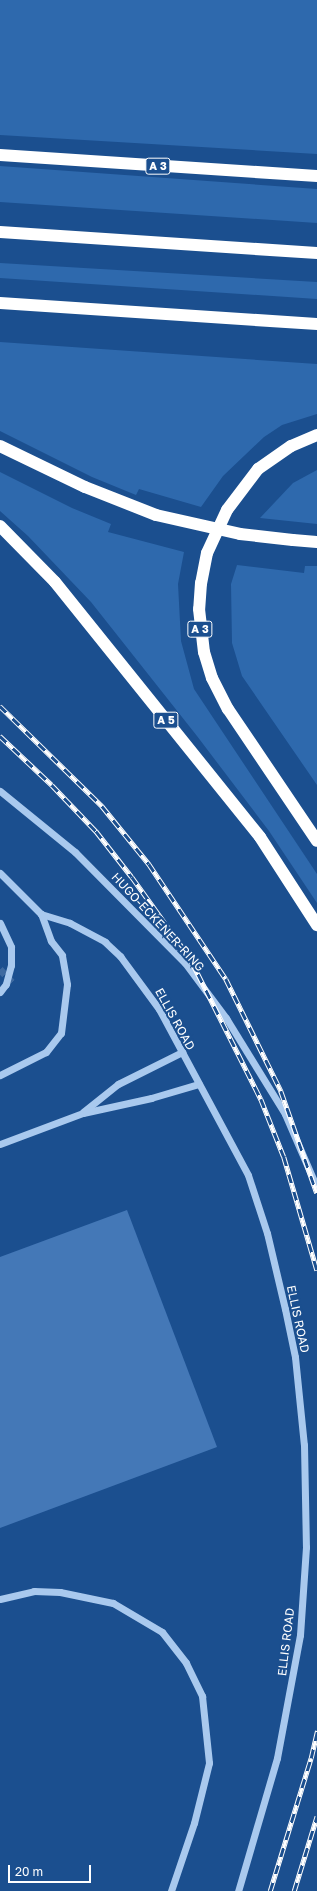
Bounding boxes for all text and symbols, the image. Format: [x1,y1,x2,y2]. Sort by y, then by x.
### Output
road number: A 3 [145,157,171,175]
road number: A 3 [187,620,213,638]
road number: A 5 [153,711,179,729]
street label: HUGO-ECKENER-RING [109,870,207,974]
street label: ELLIS ROAD [152,985,198,1053]
street label: ELLIS ROAD [284,1284,312,1354]
street label: ELLIS ROAD [275,1607,297,1677]
scale bar [10,1857,93,1883]
text: 20 m [15,1864,43,1879]

